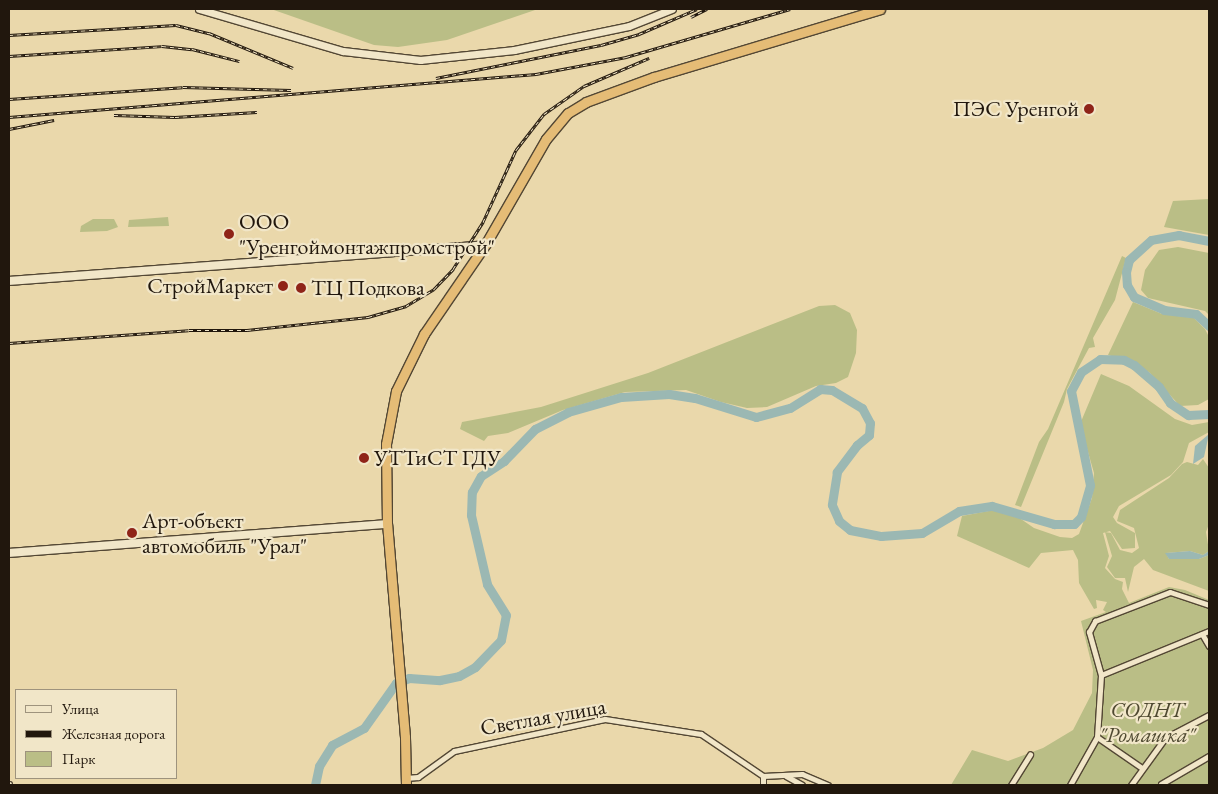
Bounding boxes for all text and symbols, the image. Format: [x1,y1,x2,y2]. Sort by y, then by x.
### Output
place label: ПЭС Уренгой [953,96,1079,122]
marker: ПЭС Уренгой [1083,103,1095,115]
place label: ООО "Уренгоймонтажпромстрой" [239,208,495,260]
marker: ООО "Уренгоймонтажпромстрой" [223,228,235,240]
place label: СтройМаркет [147,273,273,299]
place label: ТЦ Подкова [311,275,425,301]
marker: СтройМаркет [277,280,289,292]
marker: ТЦ Подкова [295,282,307,294]
place label: УТТиСТ ГДУ [374,445,501,471]
marker: УТТиСТ ГДУ [358,452,370,464]
place label: Арт-объект автомобиль "Урал" [142,507,307,558]
marker: Арт-объект автомобиль "Урал" [126,527,138,539]
legend [15,689,178,779]
street label: Светлая улица [478,693,608,741]
park label: СОДНТ "Ромашка" [1099,696,1195,748]
text: Улица [62,699,99,718]
text: Железная дорога [62,724,165,743]
text: Парк [62,749,95,768]

